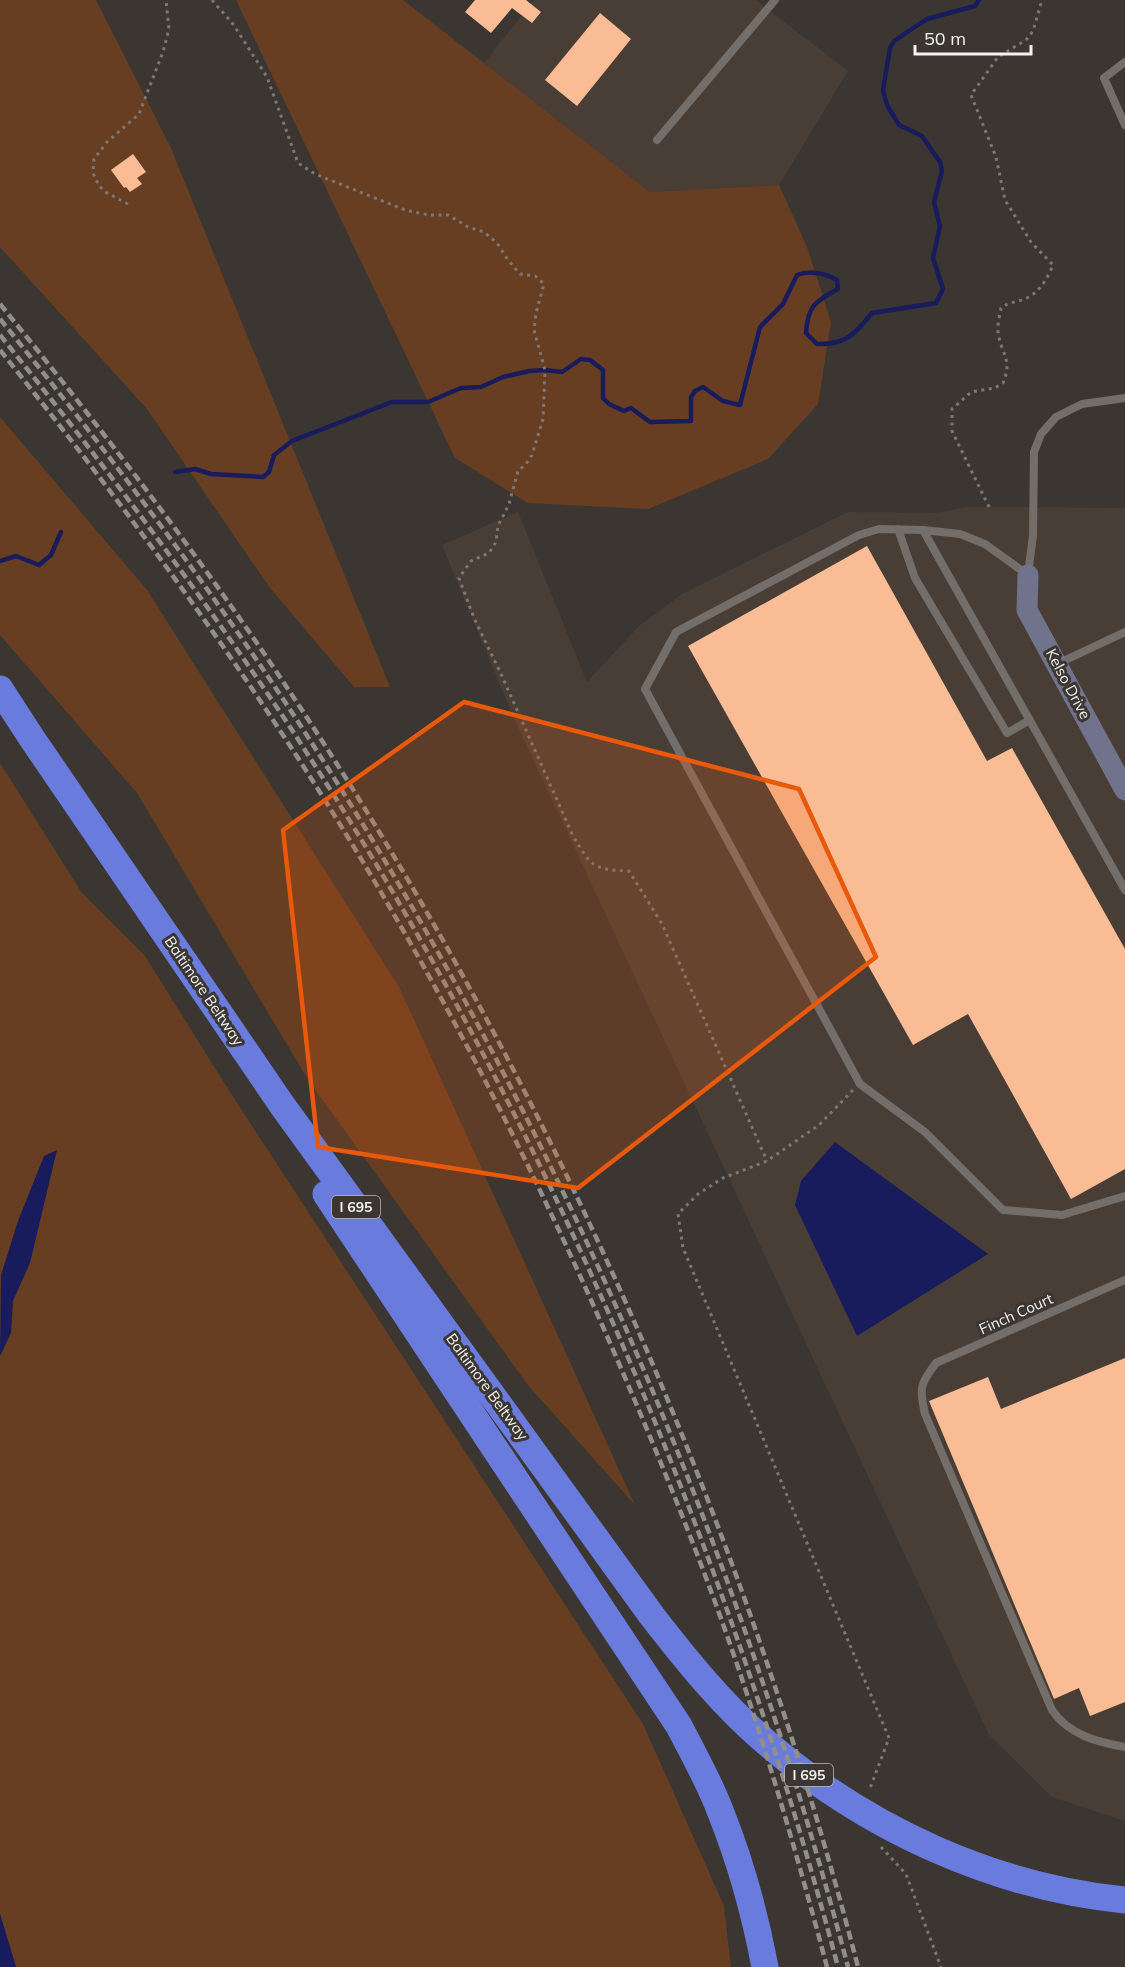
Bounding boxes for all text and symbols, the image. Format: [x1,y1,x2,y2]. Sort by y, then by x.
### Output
scale bar [915,18,1030,56]
text: 50 m [924,27,966,50]
street label: Kelso Drive [1042,645,1095,722]
street label: Baltimore Beltway [161,932,248,1049]
road number: I 695 [332,1196,380,1218]
street label: Finch Court [976,1289,1056,1338]
street label: Baltimore Beltway [442,1329,533,1444]
road number: I 695 [785,1764,833,1786]

